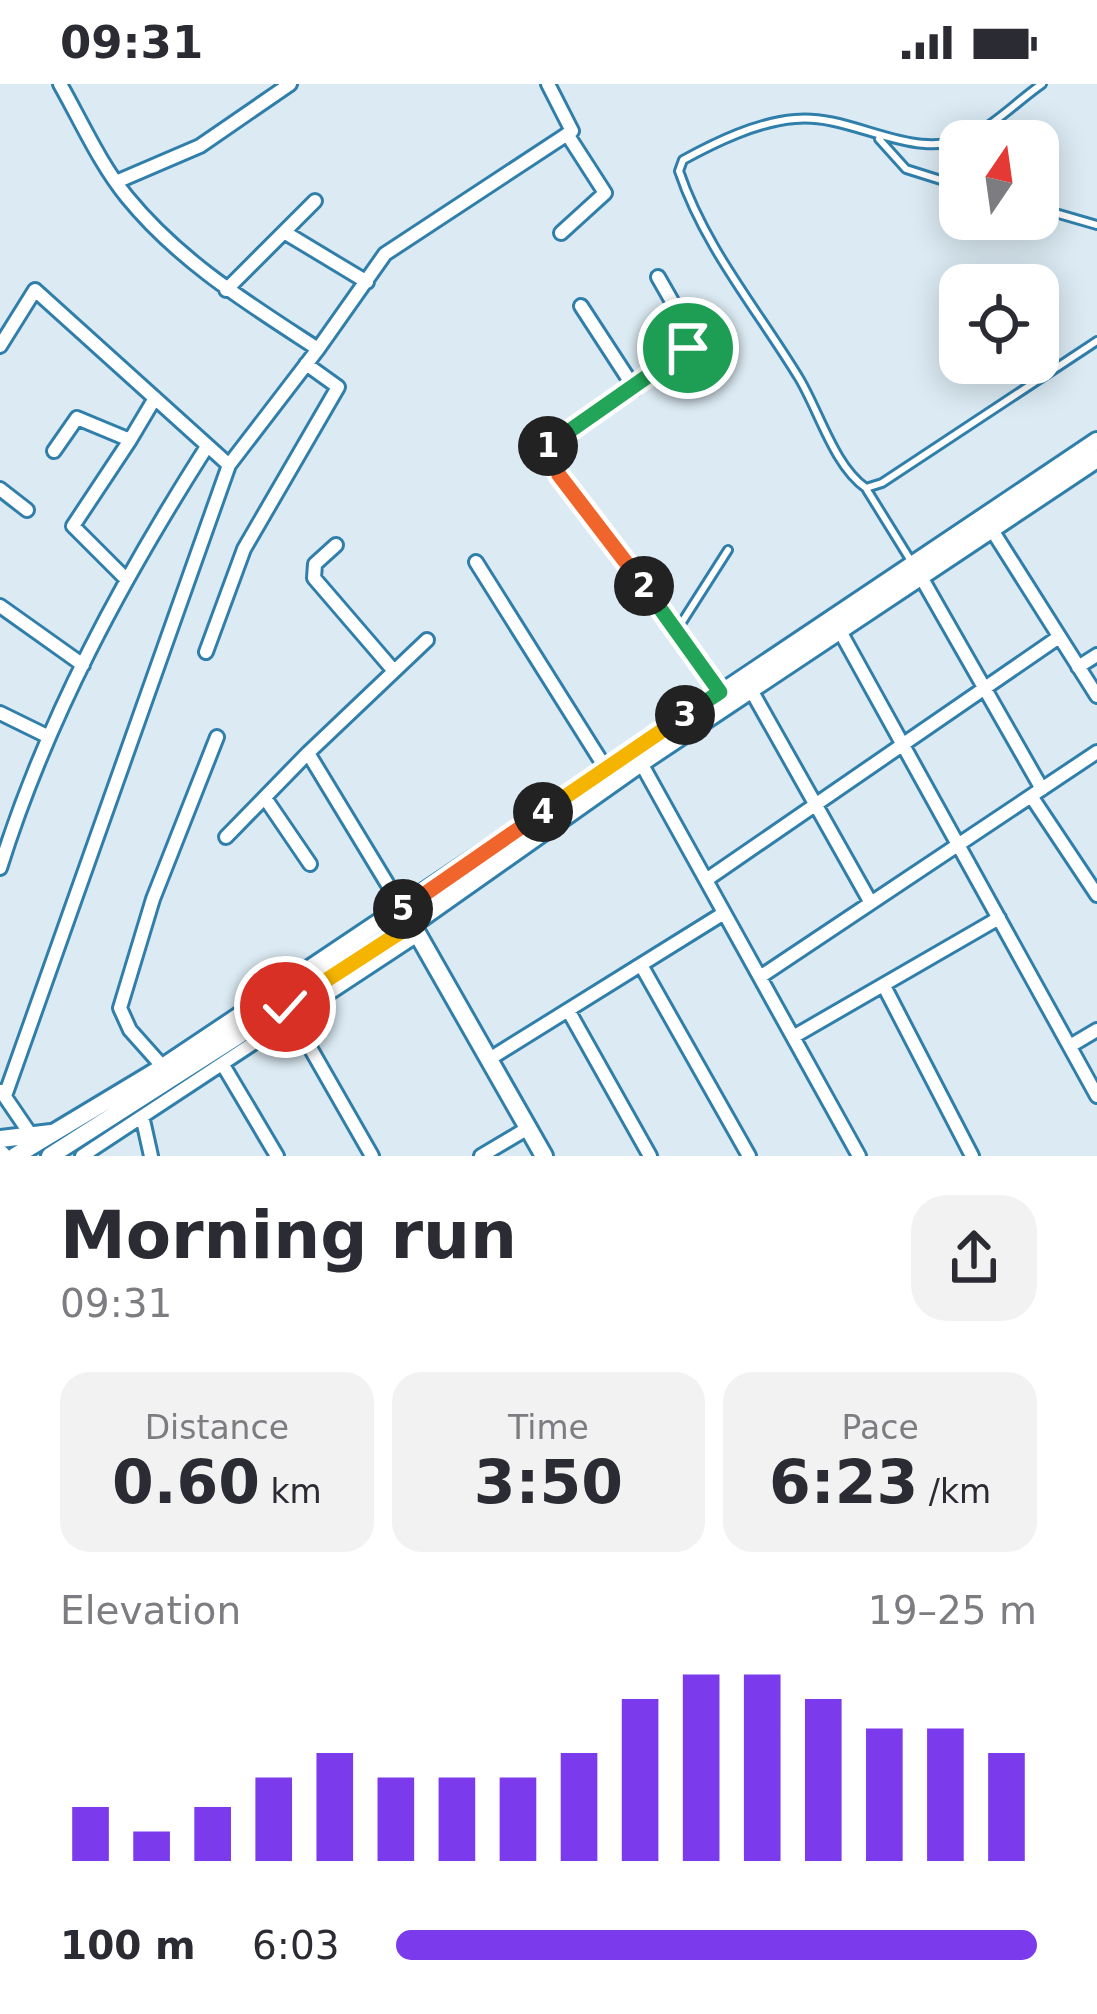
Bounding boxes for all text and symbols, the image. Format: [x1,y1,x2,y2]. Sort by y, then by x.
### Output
text: 09:31 [60,16,203,69]
north arrow [939,120,1059,240]
map controls [939,120,1059,384]
button: locate [939,264,1059,384]
pin [637,297,739,399]
icon: arrive [655,315,721,381]
pin: 1 [518,416,578,476]
text: 1 [537,426,559,465]
pin: 2 [614,556,674,616]
text: 2 [633,566,655,605]
pin: 3 [655,685,715,745]
text: 3 [674,695,696,734]
pin: 4 [513,782,573,842]
text: 4 [532,792,554,831]
pin: 5 [373,879,433,939]
text: 5 [392,889,414,928]
pin [234,956,336,1058]
icon: check [252,974,318,1040]
button: share [911,1195,1037,1321]
text: Morning run [60,1197,517,1274]
text: 09:31 [60,1281,172,1326]
text: Distance [145,1408,289,1447]
text: Time [508,1408,589,1447]
text: Pace [842,1408,919,1447]
text: 0.60 [112,1447,260,1517]
text: 3:50 [474,1447,623,1517]
text: 6:23 [769,1447,918,1517]
text: km [260,1472,322,1511]
text: /km [918,1472,991,1511]
text: Elevation [60,1588,241,1633]
text: 19–25 m [868,1588,1037,1633]
text: 100 m [60,1923,196,1968]
text: 6:03 [252,1923,340,1968]

